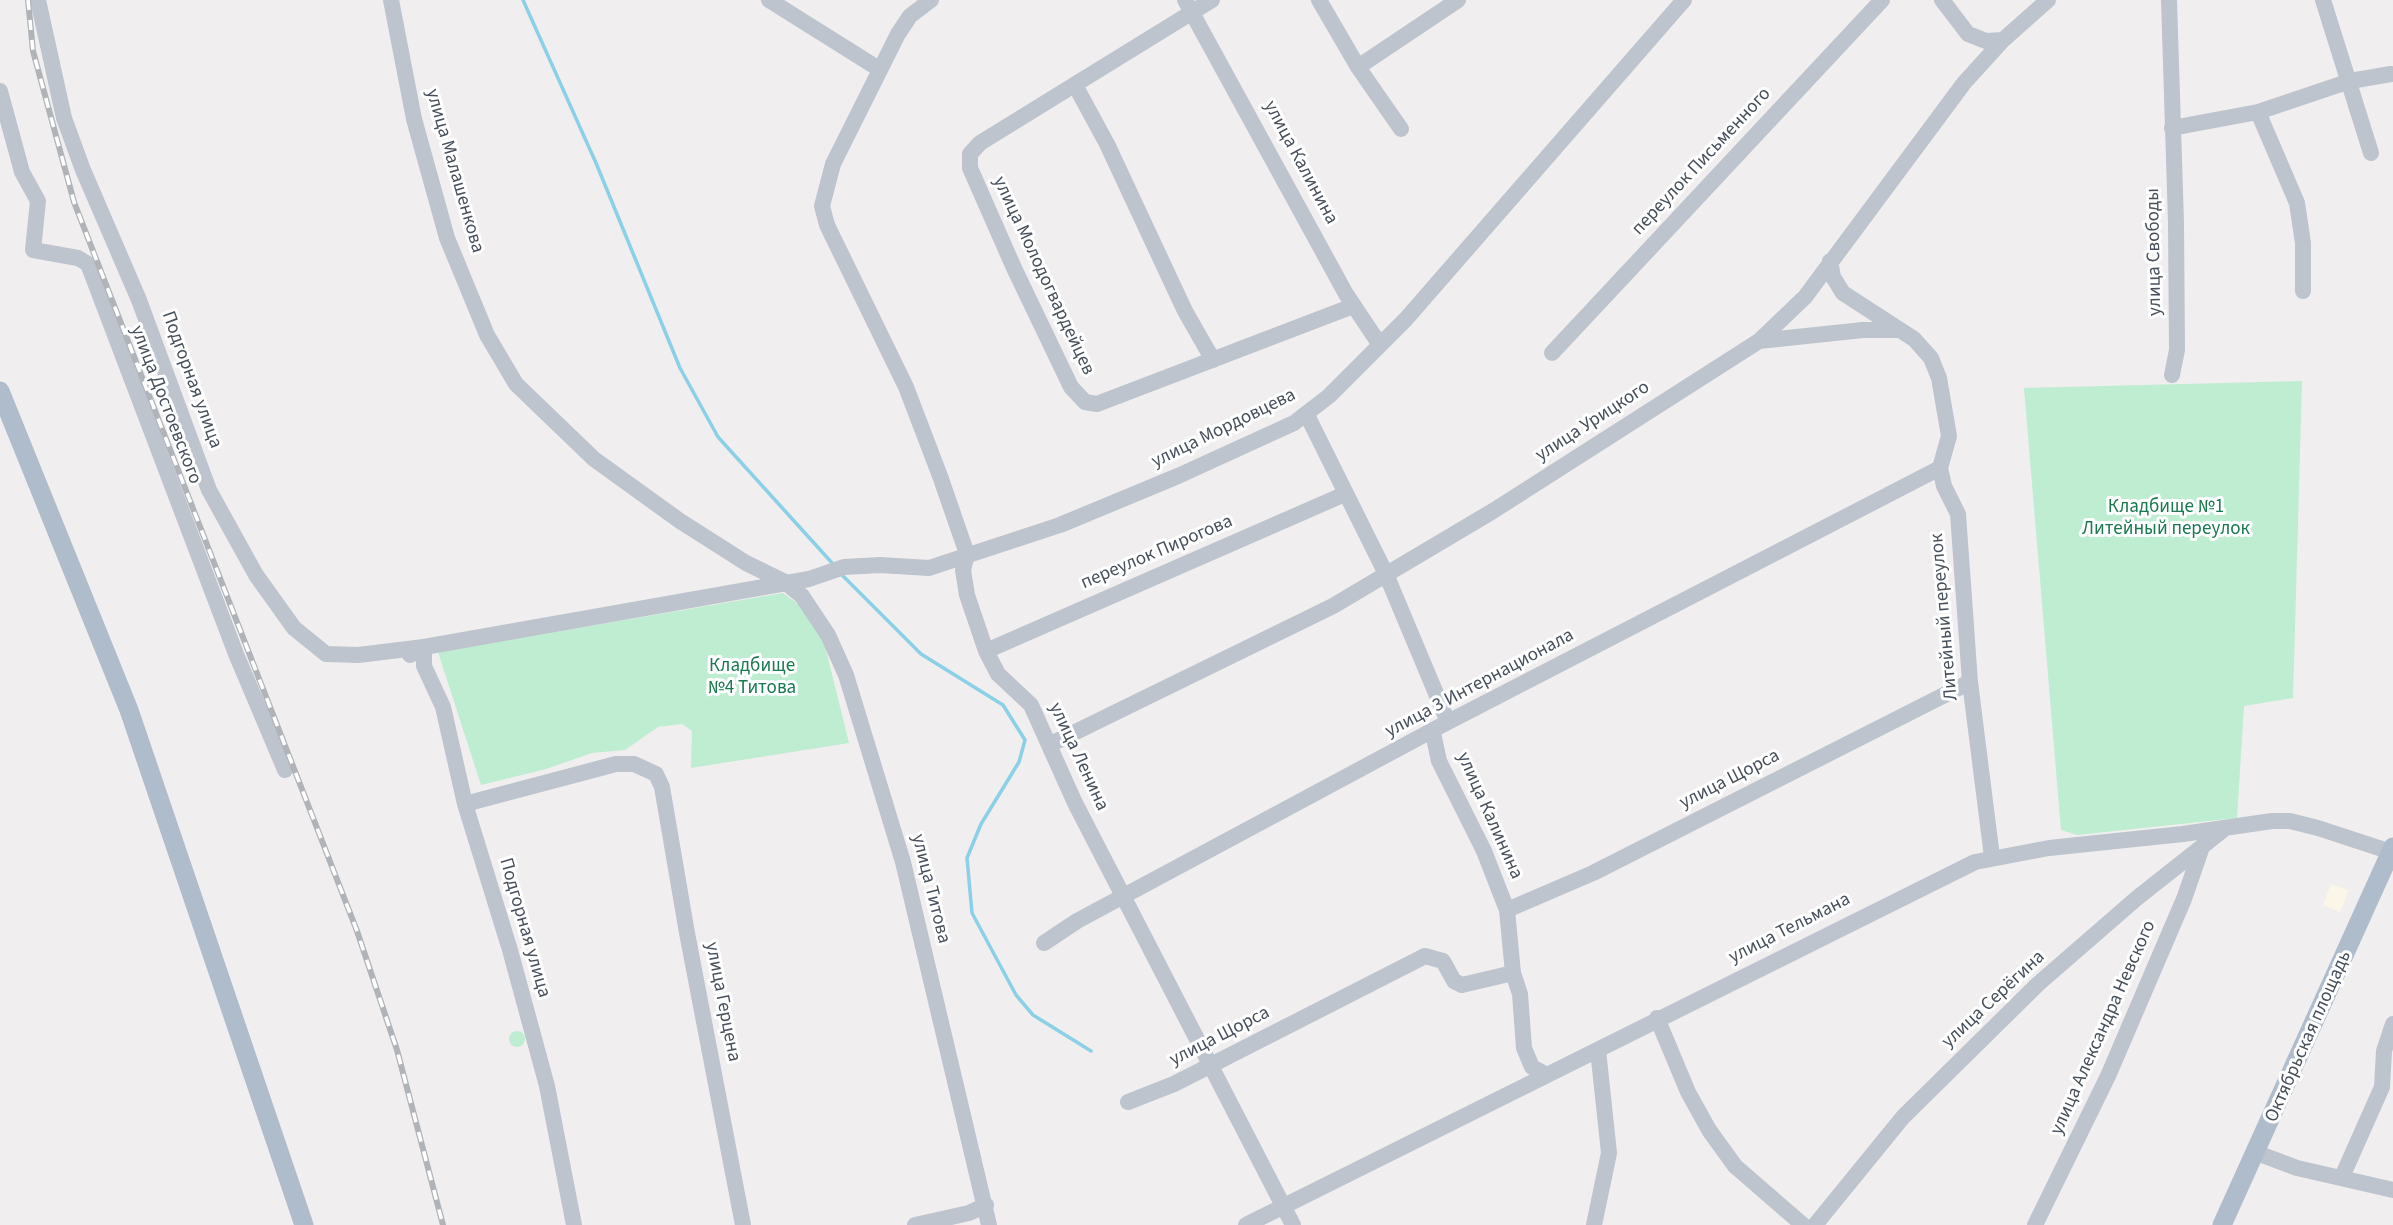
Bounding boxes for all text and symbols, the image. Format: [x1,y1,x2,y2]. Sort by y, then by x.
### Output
street label: переулок Письменного [1628,83,1776,241]
street label: улица Малашенкова [420,86,488,256]
street label: улица Калинина [1258,97,1342,229]
street label: улица Молодогвардейцев [987,173,1099,379]
street label: улица Свободы [2142,188,2168,316]
street label: Подгорная улица [156,308,226,452]
street label: улица Достоевского [124,323,206,487]
street label: улица Урицкого [1532,377,1654,467]
street label: улица Мордовцева [1148,384,1300,474]
park label: Кладбище №1 Литейный переулок [2082,497,2250,541]
street label: переулок Пирогова [1078,511,1236,595]
street label: Литейный переулок [1926,532,1964,702]
street label: улица 3 Интернационала [1382,625,1578,743]
park label: Кладбище №4 Титова [708,656,796,700]
street label: улица Ленина [1043,699,1113,815]
street label: улица Щорса [1676,745,1784,815]
street label: улица Калинина [1451,749,1527,883]
street label: улица Титова [905,832,955,946]
street label: Подгорная улица [493,856,555,1000]
street label: улица Тельмана [1725,889,1855,969]
street label: улица Александра Невского [2046,917,2162,1139]
street label: улица Герцена [699,940,745,1064]
street label: улица Серёгина [1938,946,2050,1054]
street label: Октябрьская площадь [2261,948,2357,1126]
street label: улица Щорса [1166,1002,1274,1072]

